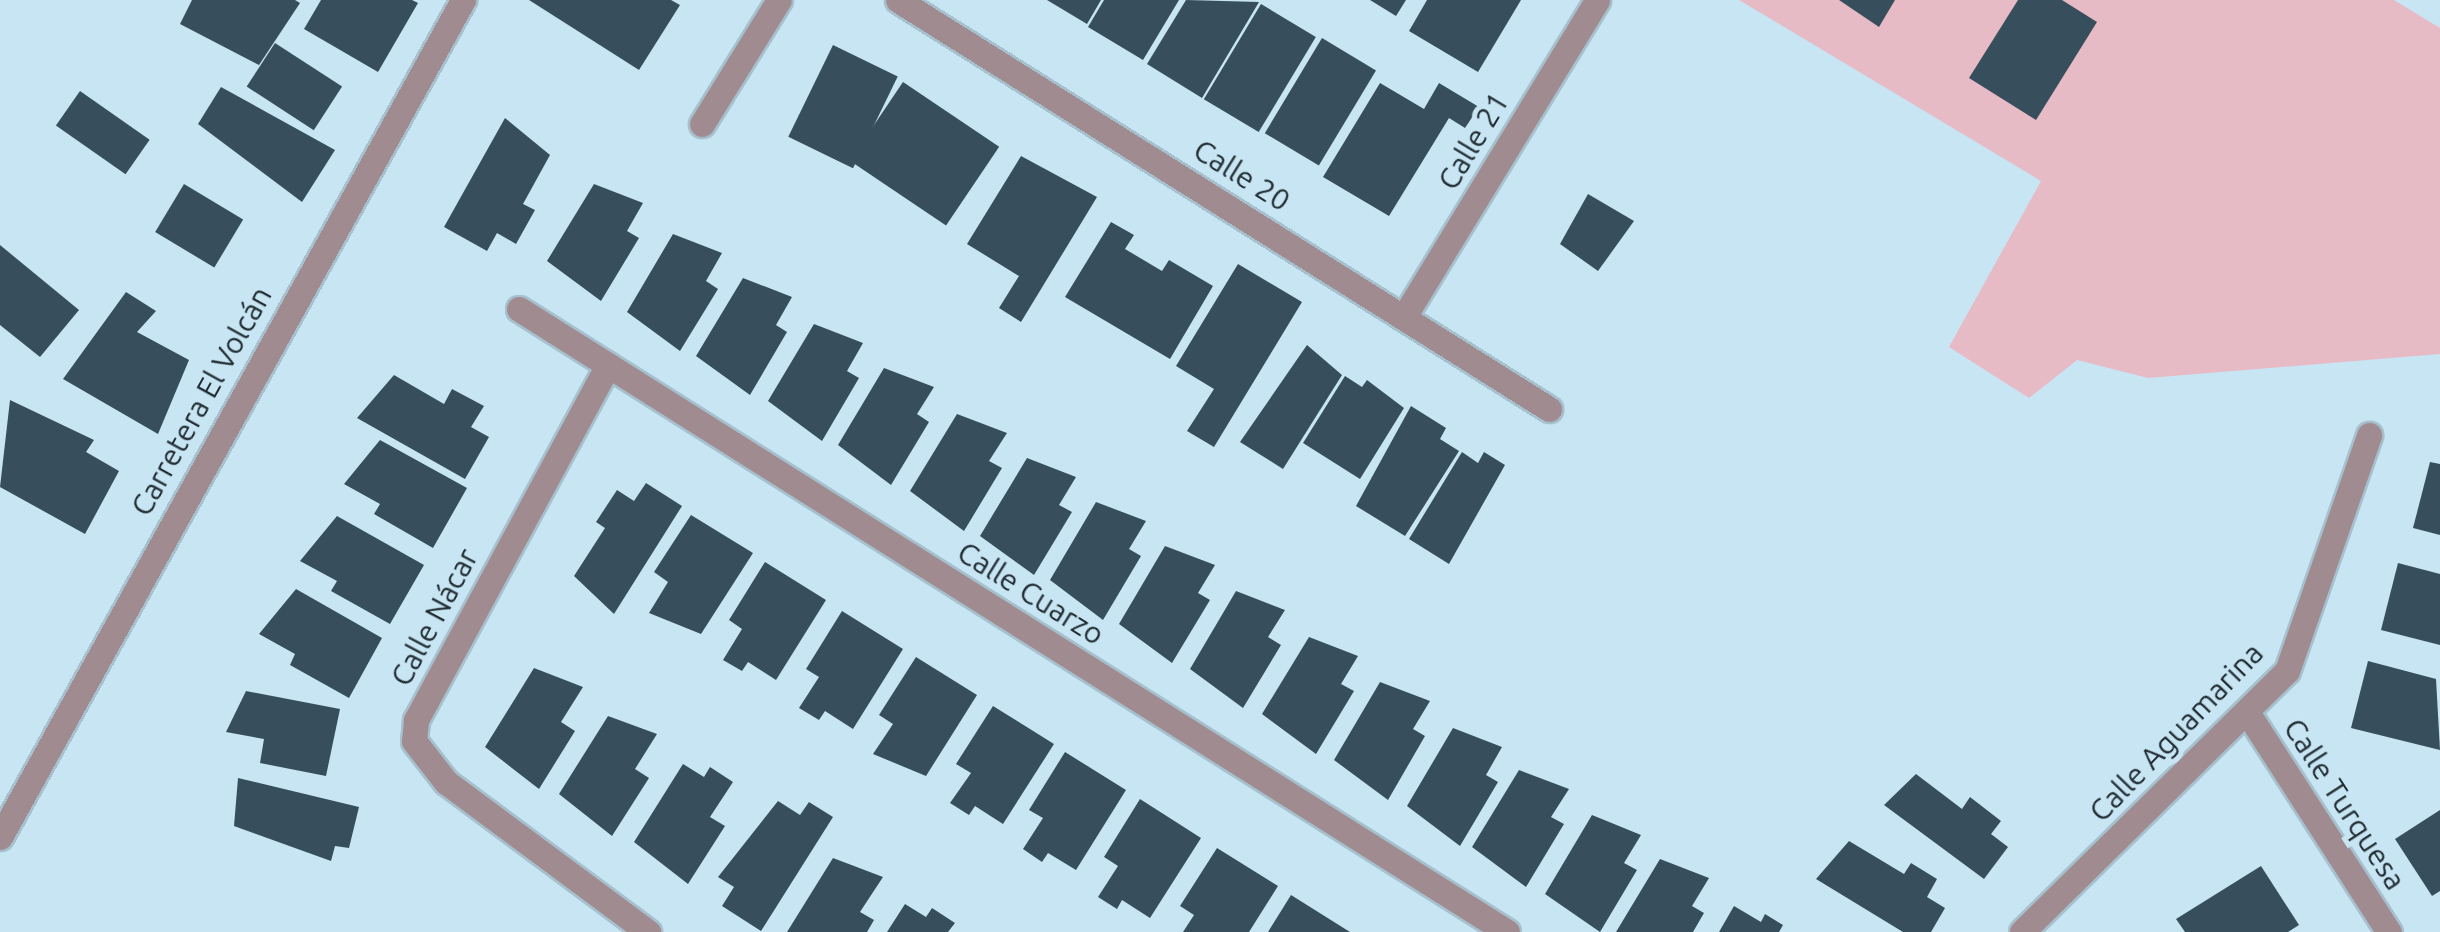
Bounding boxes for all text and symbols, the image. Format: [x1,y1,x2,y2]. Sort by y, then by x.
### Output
street label: Calle 21 [1430,86,1516,196]
street label: Calle 20 [1187,131,1297,219]
street label: Carretera El Volcán [123,280,279,522]
street label: Calle Cuarzo [951,534,1111,652]
street label: Calle Nácar [383,542,485,692]
street label: Calle Aguamarina [2082,635,2270,829]
street label: Calle Turquesa [2276,712,2414,896]

